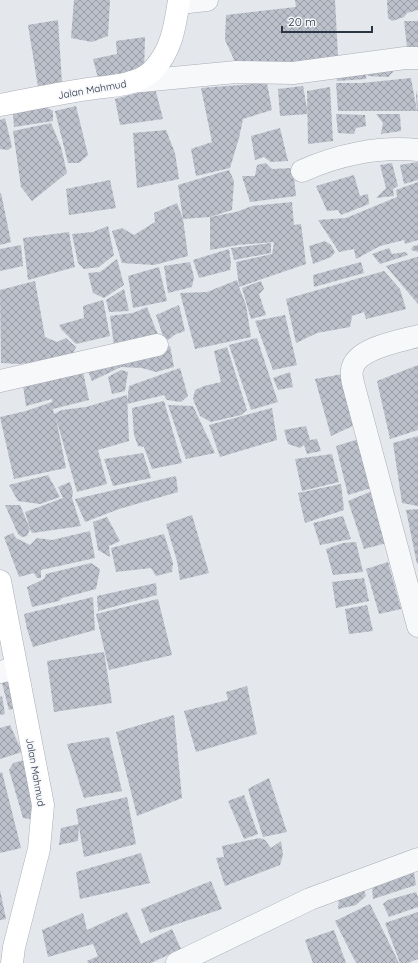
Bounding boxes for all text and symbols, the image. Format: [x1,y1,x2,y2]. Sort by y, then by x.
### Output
scale bar [282,8,372,34]
text: 20 m [288,14,316,29]
street label: Jalan Mahmud [57,77,127,102]
street label: Jalan Mahmud [23,737,48,807]

